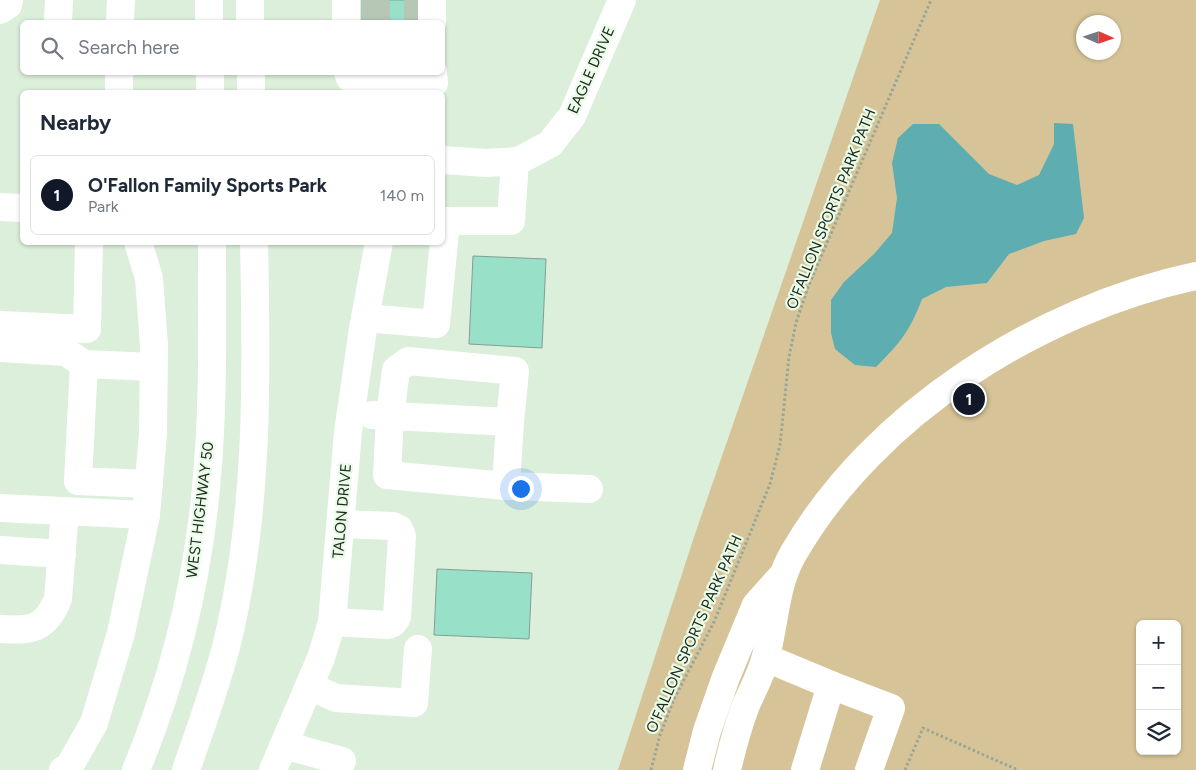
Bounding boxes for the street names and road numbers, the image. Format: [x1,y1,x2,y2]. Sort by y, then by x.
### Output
street label: EAGLE DRIVE [564,24,618,116]
street label: O'FALLON SPORTS PARK PATH [782,106,880,312]
street label: WEST HIGHWAY 50 [183,441,217,579]
street label: TALON DRIVE [329,463,355,559]
street label: O'FALLON SPORTS PARK PATH [642,532,746,736]

